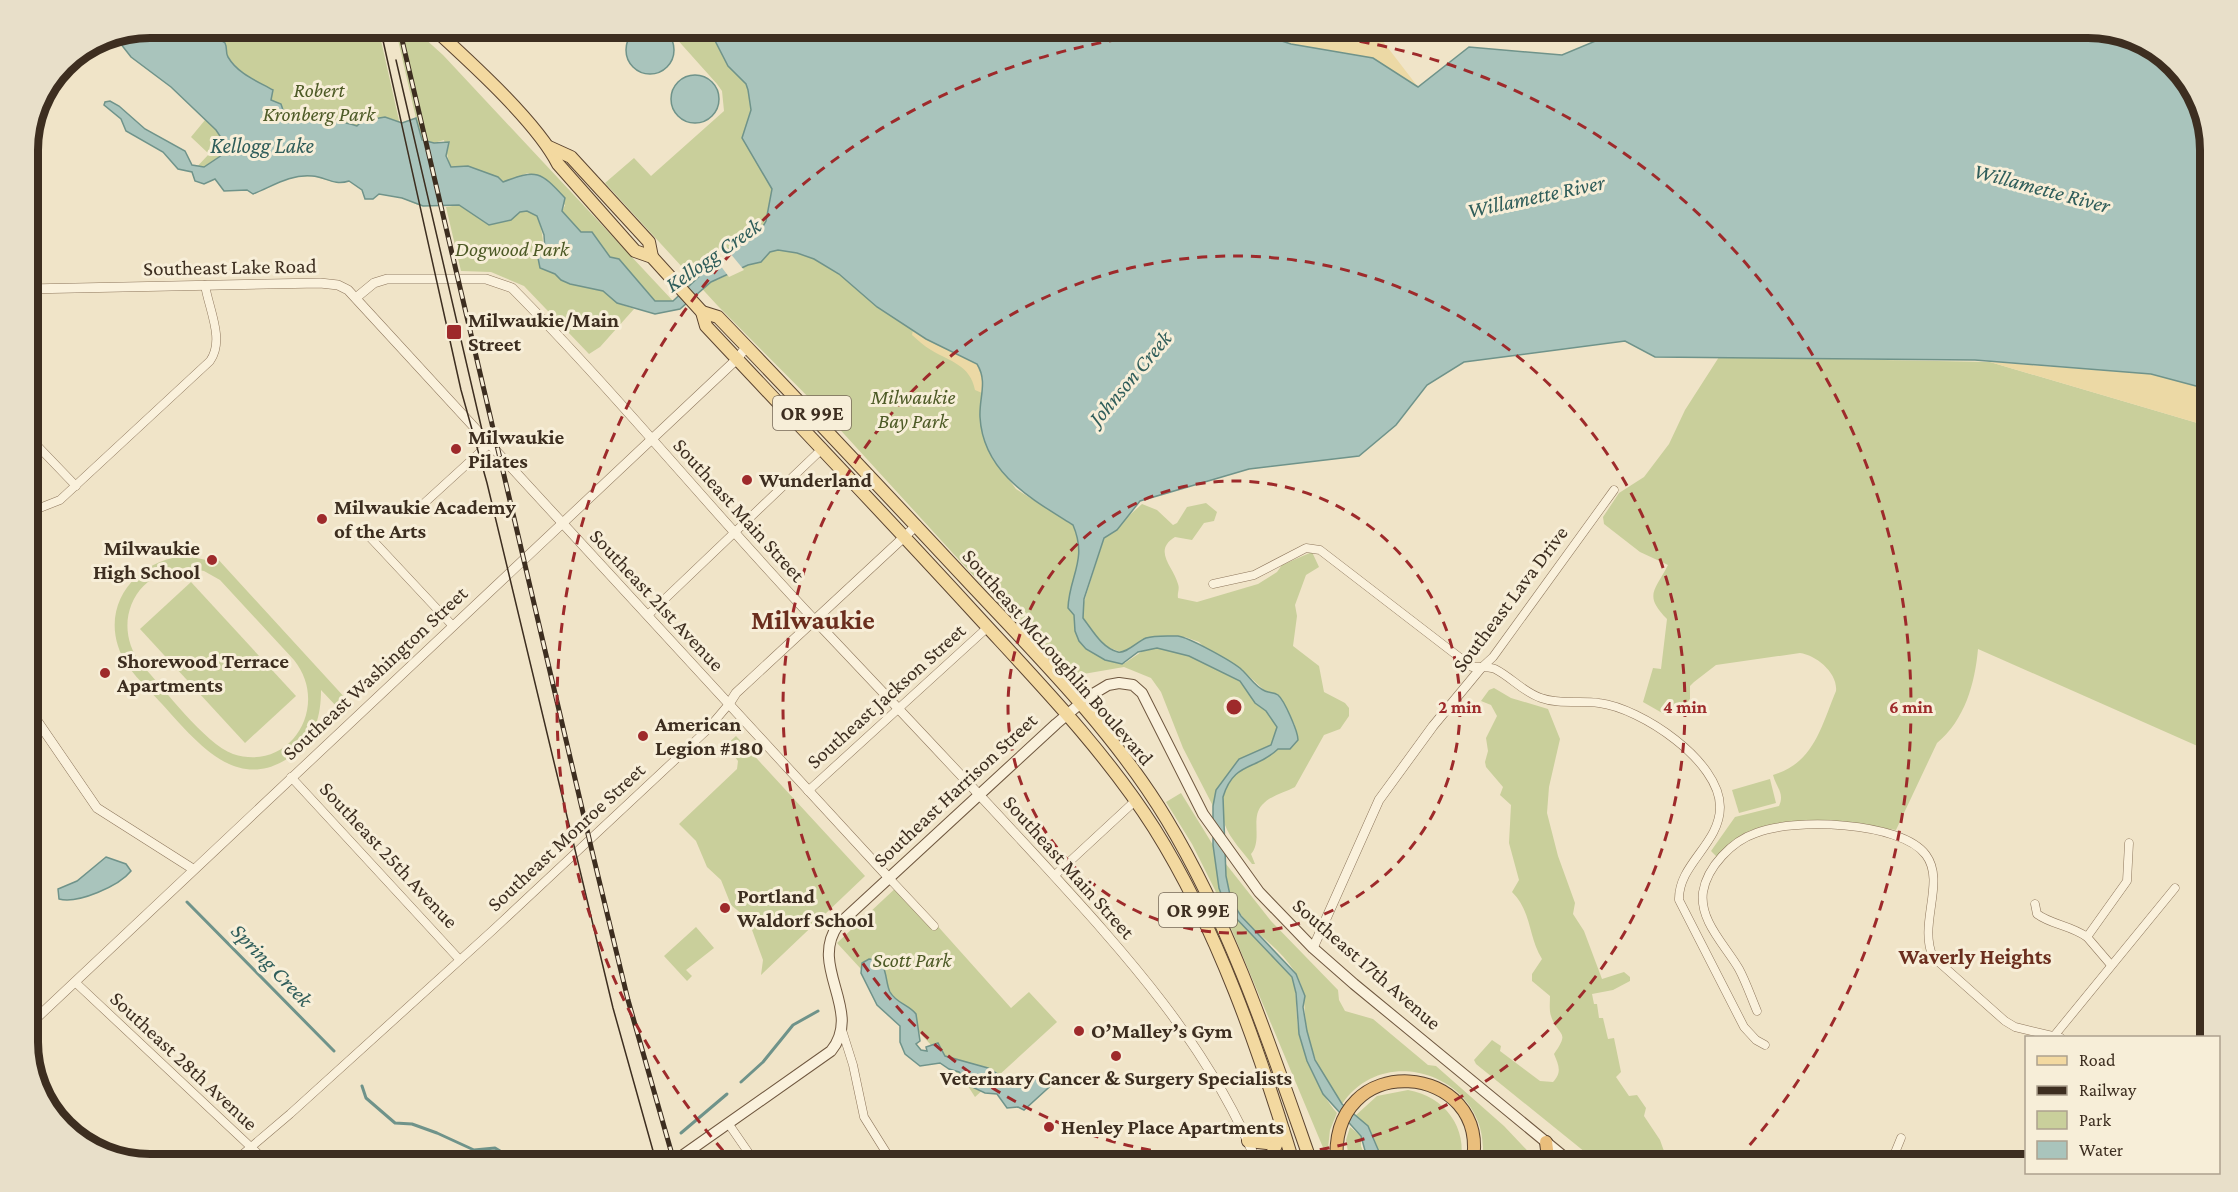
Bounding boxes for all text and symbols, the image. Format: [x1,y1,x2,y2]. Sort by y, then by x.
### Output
park label: Robert Kronberg Park [263,78,376,126]
water label: Kellogg Lake [210,133,314,158]
water label: Willamette River [1971,158,2114,219]
water label: Willamette River [1465,169,1608,223]
water label: Kellogg Creek [660,212,767,297]
park label: Dogwood Park [455,237,570,261]
street label: Southeast Lake Road [143,253,317,281]
place label: Milwaukie/Main Street [468,308,619,356]
marker: Milwaukie/Main Street [445,323,463,341]
water label: Johnson Creek [1081,325,1178,433]
park label: Milwaukie Bay Park [870,385,955,433]
road number: OR 99E [773,396,851,430]
place label: Milwaukie Pilates [468,425,565,473]
street label: Southeast Main Street [668,433,810,587]
marker: Milwaukie Pilates [449,442,463,456]
place label: Wunderland [758,468,872,492]
marker: Wunderland [740,473,754,487]
place label: Milwaukie Academy of the Arts [334,495,516,543]
marker: Milwaukie Academy of the Arts [315,512,329,526]
street label: Southeast Lava Drive [1447,521,1573,677]
street label: Southeast 21st Avenue [585,524,729,676]
place label: Milwaukie High School [93,536,200,584]
street label: Southeast McLoughlin Boulevard [958,544,1158,770]
marker: Milwaukie High School [205,553,219,567]
street label: Southeast Washington Street [278,580,473,765]
district label: Milwaukie [751,605,875,635]
street label: Southeast Jackson Street [802,618,971,774]
place label: Shorewood Terrace Apartments [116,649,289,697]
marker: Shorewood Terrace Apartments [98,666,112,680]
centre of rings [1224,697,1244,717]
text: 2 min [1438,697,1482,717]
text: 4 min [1663,697,1708,717]
text: 6 min [1889,697,1934,717]
street label: Southeast Harrison Street [868,707,1042,872]
place label: American Legion #180 [654,712,764,760]
marker: American Legion #180 [636,729,650,743]
street label: Southeast Monroe Street [482,757,651,916]
street label: Southeast 25th Avenue [315,777,463,933]
street label: Southeast Main Street [998,790,1140,944]
place label: Portland Waldorf School [736,884,874,932]
road number: OR 99E [1159,893,1237,927]
street label: Southeast 17th Avenue [1288,893,1446,1035]
marker: Portland Waldorf School [718,901,732,915]
water label: Spring Creek [226,918,319,1013]
district label: Waverly Heights [1897,944,2052,969]
park label: Scott Park [873,948,952,972]
street label: Southeast 28th Avenue [105,986,263,1136]
place label: O’Malley’s Gym [1091,1019,1233,1043]
marker: O’Malley’s Gym [1072,1024,1086,1038]
legend [2025,1036,2220,1174]
marker: Veterinary Cancer & Surgery Specialists [1109,1049,1123,1063]
text: Road [2079,1050,2116,1070]
place label: Veterinary Cancer & Surgery Specialists [939,1066,1292,1090]
text: Railway [2079,1080,2137,1100]
text: Park [2079,1110,2111,1130]
place label: Henley Place Apartments [1061,1115,1285,1139]
marker: Henley Place Apartments [1042,1120,1056,1134]
text: Water [2079,1140,2124,1160]

